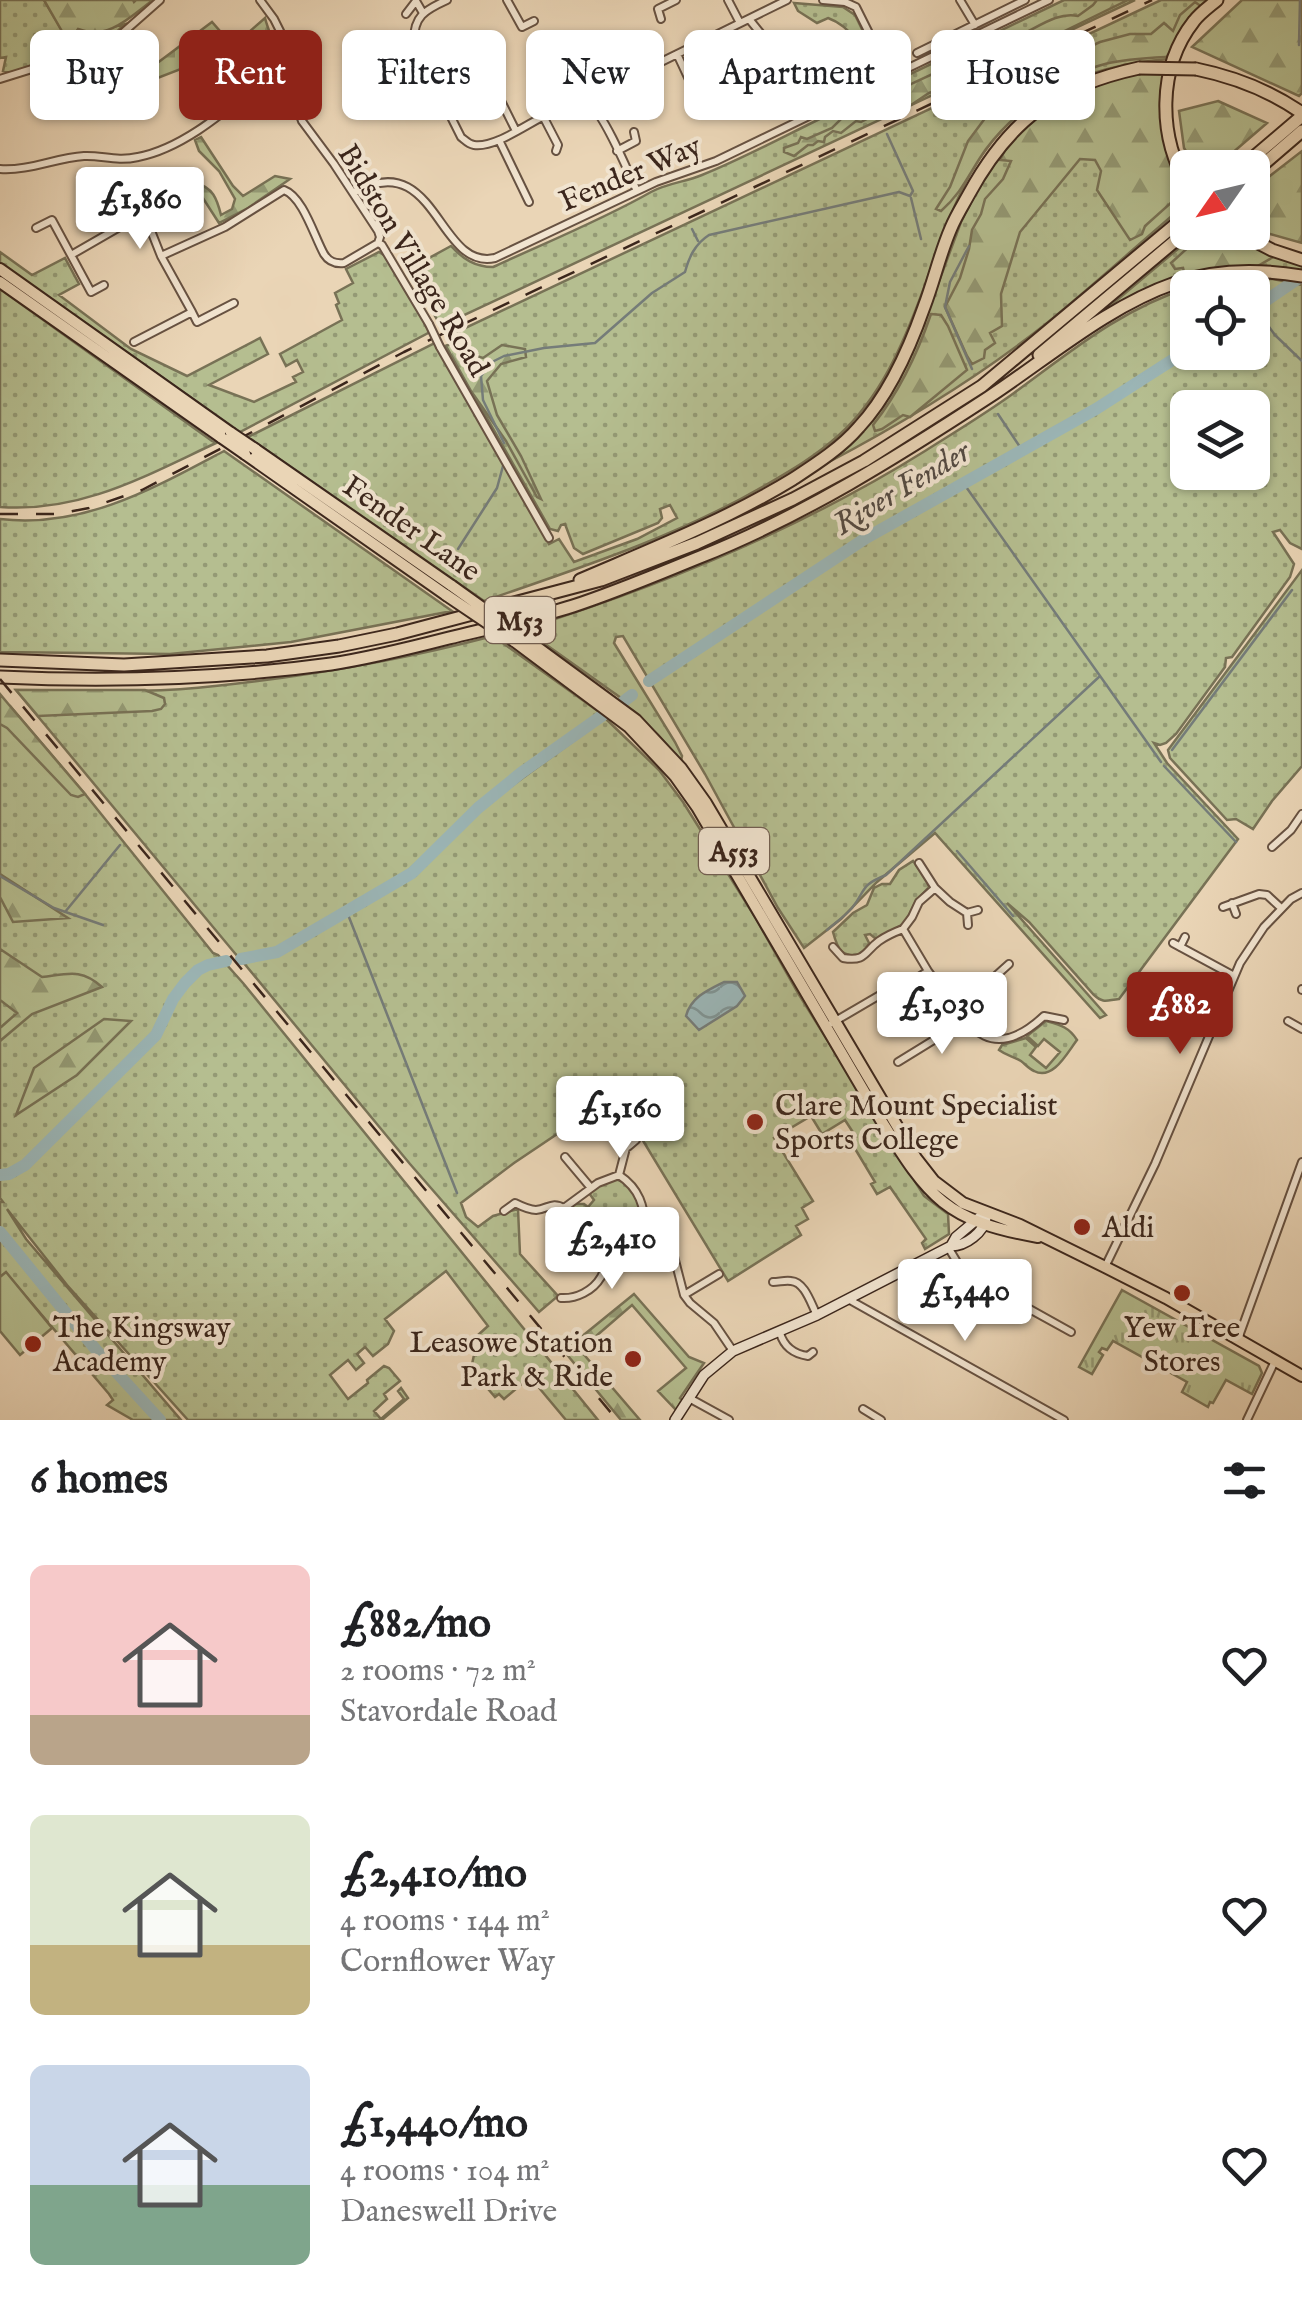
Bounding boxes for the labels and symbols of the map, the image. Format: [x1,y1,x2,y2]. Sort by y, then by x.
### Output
street label: Fender Way [554,128,707,222]
street label: Bidston Village Road [328,138,497,385]
north arrow [1170,150,1270,250]
pin: £1,860 [59,167,221,252]
water label: River Fender [826,431,980,546]
street label: Fender Lane [334,468,487,591]
road number: M53 [485,597,555,643]
road number: A553 [699,828,769,874]
pin: £1,030 [861,972,1023,1057]
pin: £882 [1121,972,1239,1057]
pin: £1,160 [539,1076,701,1161]
place label: Clare Mount Specialist Sports College [775,1088,1058,1160]
marker: Clare Mount Specialist Sports College [744,1111,766,1133]
pin: £2,410 [531,1207,693,1292]
place label: Aldi [1101,1210,1154,1248]
marker: Aldi [1071,1216,1093,1238]
pin: £1,440 [884,1259,1046,1344]
marker: Yew Tree Stores [1171,1282,1193,1304]
place label: The Kingsway Academy [52,1310,231,1382]
place label: Yew Tree Stores [1124,1310,1240,1382]
place label: Leasowe Station Park & Ride [410,1325,613,1397]
marker: The Kingsway Academy [22,1333,44,1355]
marker: Leasowe Station Park & Ride [622,1348,644,1370]

